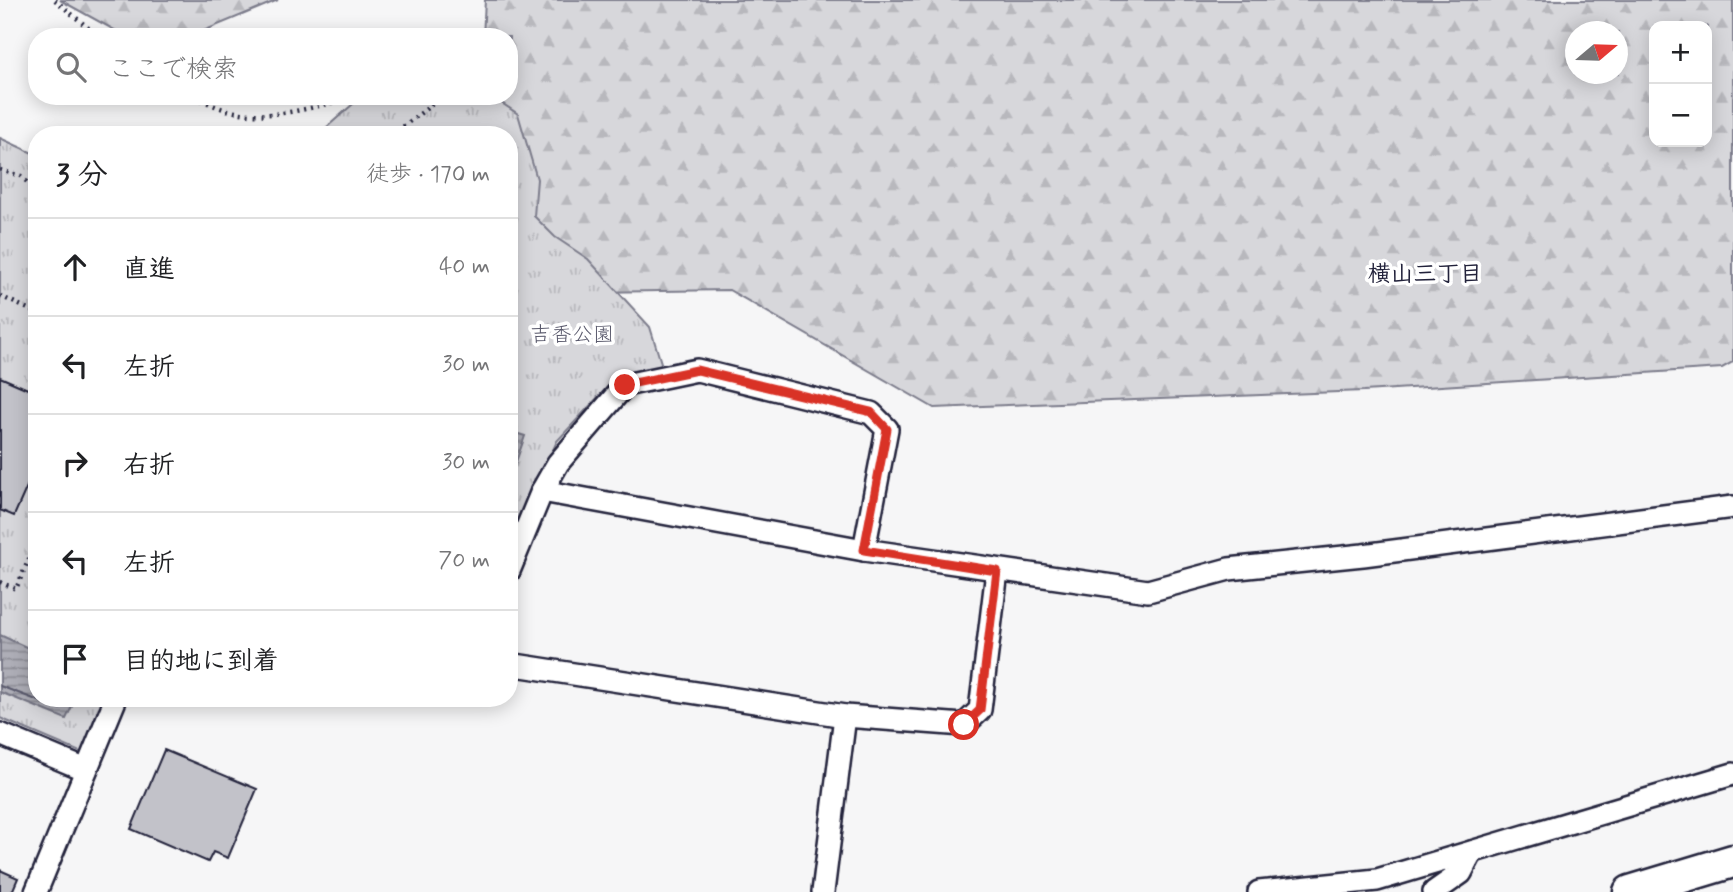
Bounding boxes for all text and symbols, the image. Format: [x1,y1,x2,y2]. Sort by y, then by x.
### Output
north arrow [1565,21,1628,84]
map controls [1649,21,1712,147]
button: + [1649,21,1712,84]
search box [28,28,518,105]
icon: search [52,48,90,86]
text: ここで検索 [108,53,238,87]
button: − [1649,84,1712,147]
text: 3 分 [56,156,108,195]
text: 徒歩 · 170 m [366,160,490,190]
icon: ahead [56,248,94,286]
text: 40 m [439,252,490,282]
text: 直進 [123,253,175,287]
district label: 横山三丁目 [1368,260,1483,290]
park label: 吉香公園 [530,321,614,349]
icon: left [56,346,94,384]
text: 30 m [442,350,490,380]
text: 左折 [123,351,175,385]
route end [609,369,640,400]
icon: right [56,444,94,482]
text: 30 m [442,448,490,478]
text: 右折 [123,449,175,483]
icon: left [56,542,94,580]
text: 70 m [438,546,490,576]
text: 左折 [123,547,175,581]
icon: arrive [56,640,94,678]
text: 目的地に到着 [123,645,279,679]
route start [948,709,979,740]

